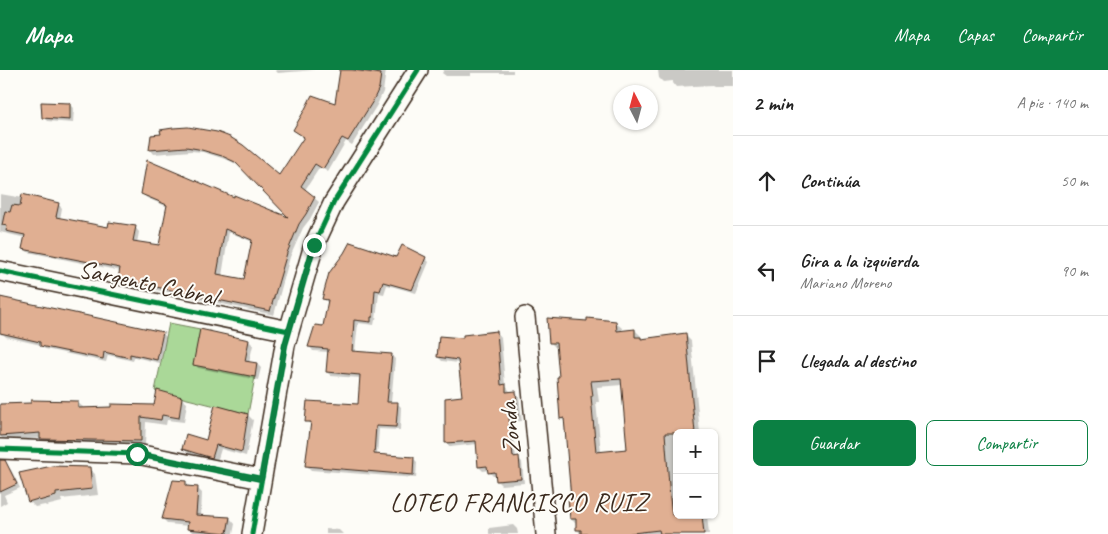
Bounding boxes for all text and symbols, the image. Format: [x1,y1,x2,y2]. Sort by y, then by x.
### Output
text: Mapa [25,20,72,50]
text: Mapa [894,24,929,46]
text: Capas [957,24,994,46]
text: Compartir [1022,24,1083,46]
north arrow [613,85,658,130]
text: 2 min [753,90,793,116]
text: A pie · 140 m [1017,93,1088,113]
icon: ahead [753,167,781,195]
text: Continúa [800,169,859,193]
text: 50 m [1061,171,1088,191]
route end [303,234,326,257]
text: Gira a la izquierda [800,249,918,273]
street label: Sargento Cabral [76,253,225,314]
icon: left [753,257,781,285]
text: 90 m [1061,261,1088,281]
text: Mariano Moreno [800,273,892,293]
icon: arrive [753,347,781,375]
text: Llegada al destino [800,349,916,373]
street label: Zonda [492,399,528,455]
button: Guardar [753,420,916,466]
button: Compartir [926,420,1088,466]
map controls [673,429,718,519]
button: + [673,429,718,474]
route start [126,443,149,466]
button: − [673,474,718,519]
district label: LOTEO FRANCISCO RUIZ [390,486,651,519]

